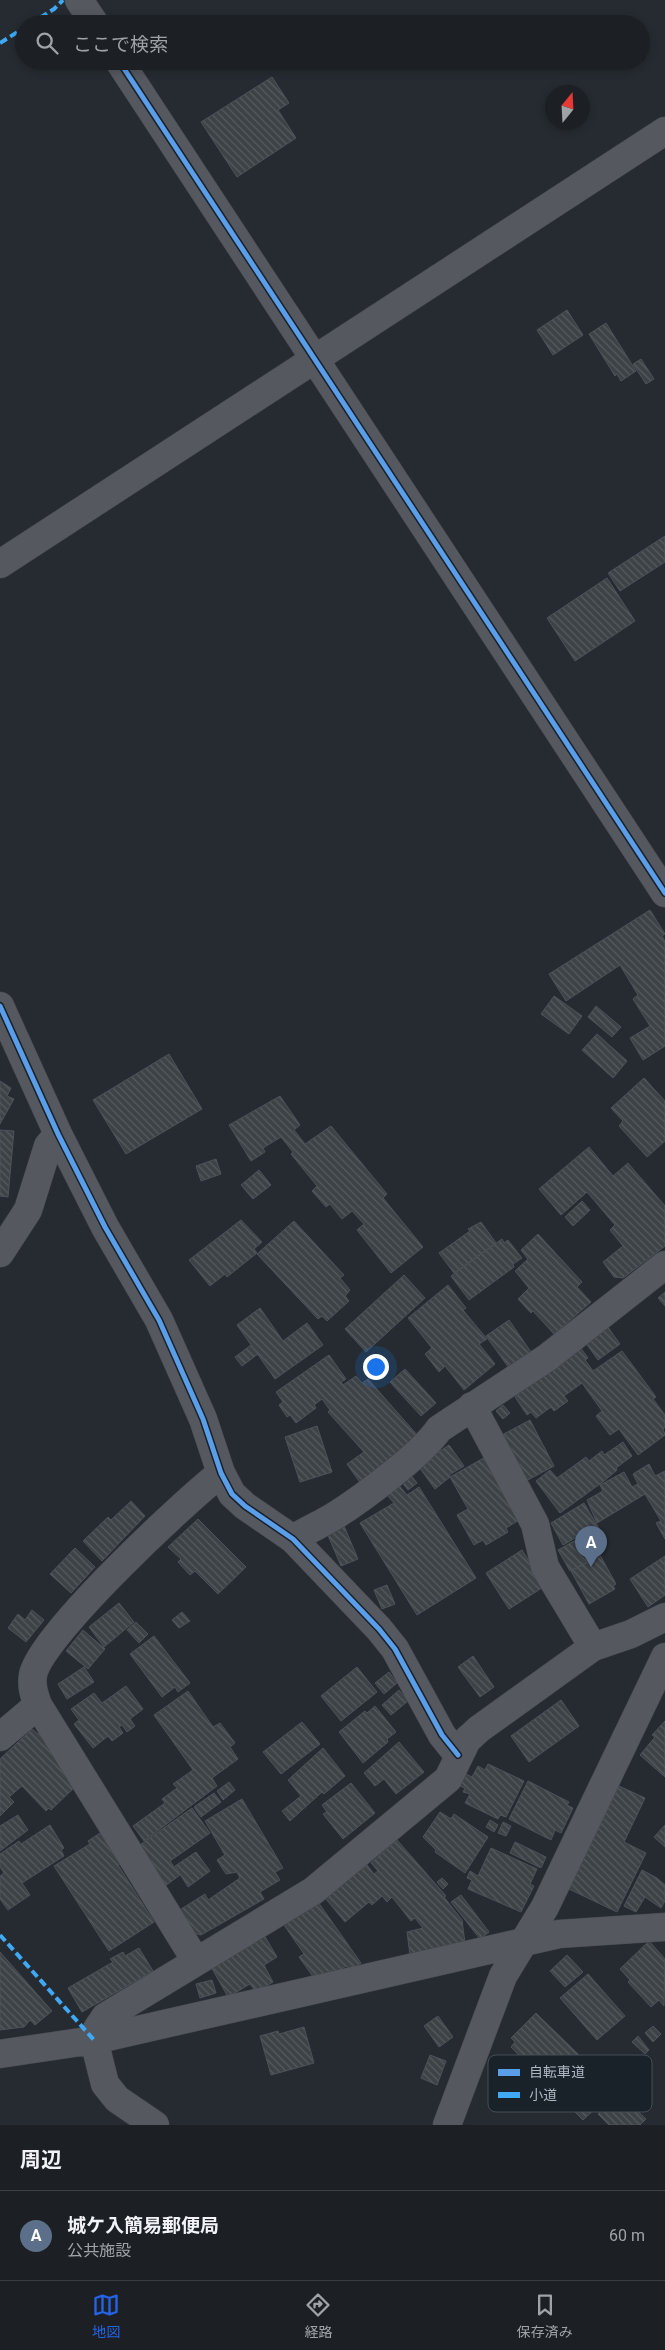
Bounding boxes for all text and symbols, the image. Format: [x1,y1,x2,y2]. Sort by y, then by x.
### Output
search box [15,15,650,70]
icon: search [33,29,61,57]
text: ここで検索 [73,33,168,56]
north arrow [545,85,590,130]
your location [363,1354,389,1380]
pin: A [575,1526,607,1567]
legend [488,2055,652,2112]
text: 自転車道 [529,2064,585,2080]
text: 小道 [529,2087,557,2103]
text: 周辺 [20,2148,62,2172]
text: 城ケ入簡易郵便局 [67,2214,219,2237]
text: A [31,2226,41,2245]
text: 60 m [609,2226,645,2245]
text: 公共施設 [67,2241,131,2260]
tab: 地図 [92,2291,120,2341]
tab: 経路 [304,2291,332,2341]
tab: 保存済み [517,2291,573,2341]

